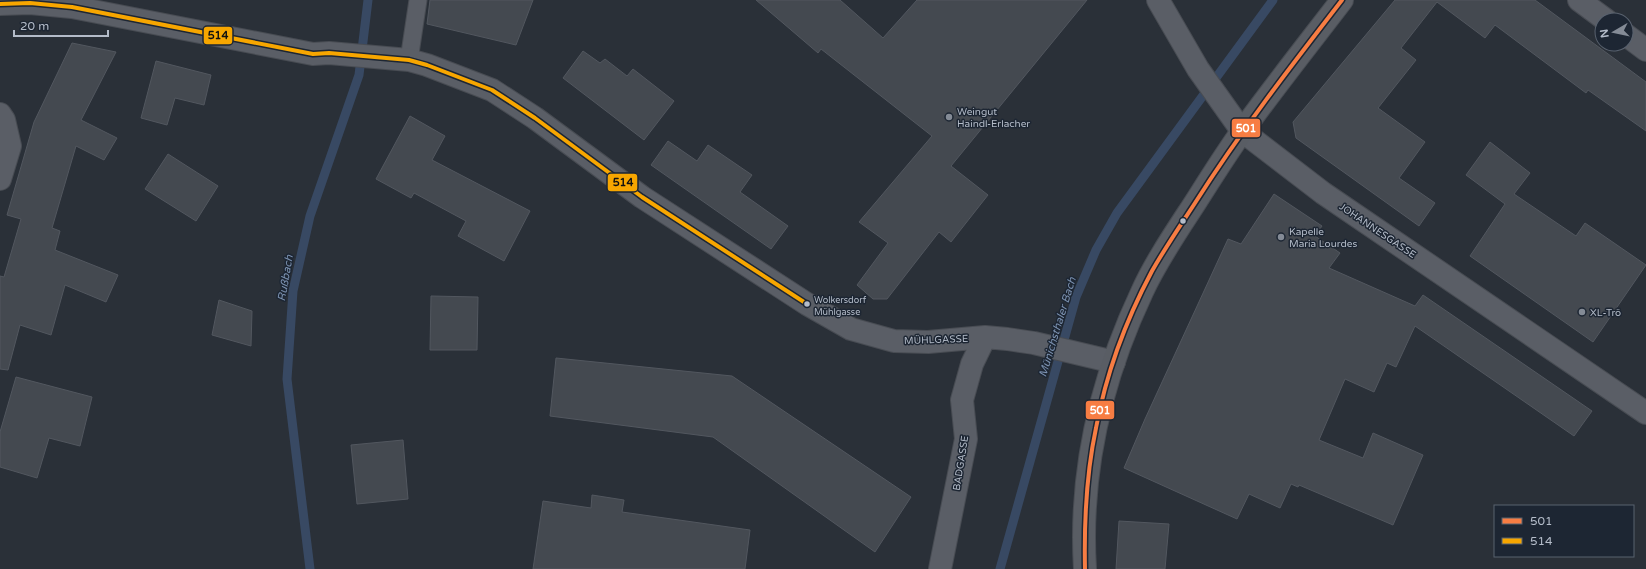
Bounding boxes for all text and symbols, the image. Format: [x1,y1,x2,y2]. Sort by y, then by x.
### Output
scale bar [14,12,108,38]
north arrow [1594,12,1634,52]
text: 20 m [20,19,49,33]
line badge: 514 [203,26,233,45]
text: N [1598,28,1612,39]
text: 514 [208,29,228,42]
place label: Weingut Haindl-Erlacher [957,106,1030,130]
marker: Weingut Haindl-Erlacher [944,112,954,122]
line badge: 501 [1231,118,1261,138]
text: 501 [1236,122,1256,135]
line badge: 514 [607,173,638,192]
text: 514 [613,176,633,189]
street label: JOHANNESGASSE [1337,201,1418,261]
unlabelled marker [1178,216,1188,226]
place label: Kapelle Maria Lourdes [1289,226,1357,250]
marker: Kapelle Maria Lourdes [1276,232,1286,242]
water label: Rußbach [275,254,296,302]
water label: Münichsthaler Bach [1036,275,1079,379]
place label: Wolkersdorf Mühlgasse [814,295,867,318]
marker: Wolkersdorf Mühlgasse [802,299,812,309]
marker: XL-Trö [1577,307,1587,317]
place label: XL-Trö [1590,307,1621,319]
street label: MÜHLGASSE [904,333,968,347]
line badge: 501 [1085,400,1115,420]
text: 501 [1090,404,1110,417]
street label: BADGASSE [951,435,971,492]
legend [1494,505,1634,557]
text: 501 [1530,514,1553,528]
text: 514 [1530,534,1553,548]

